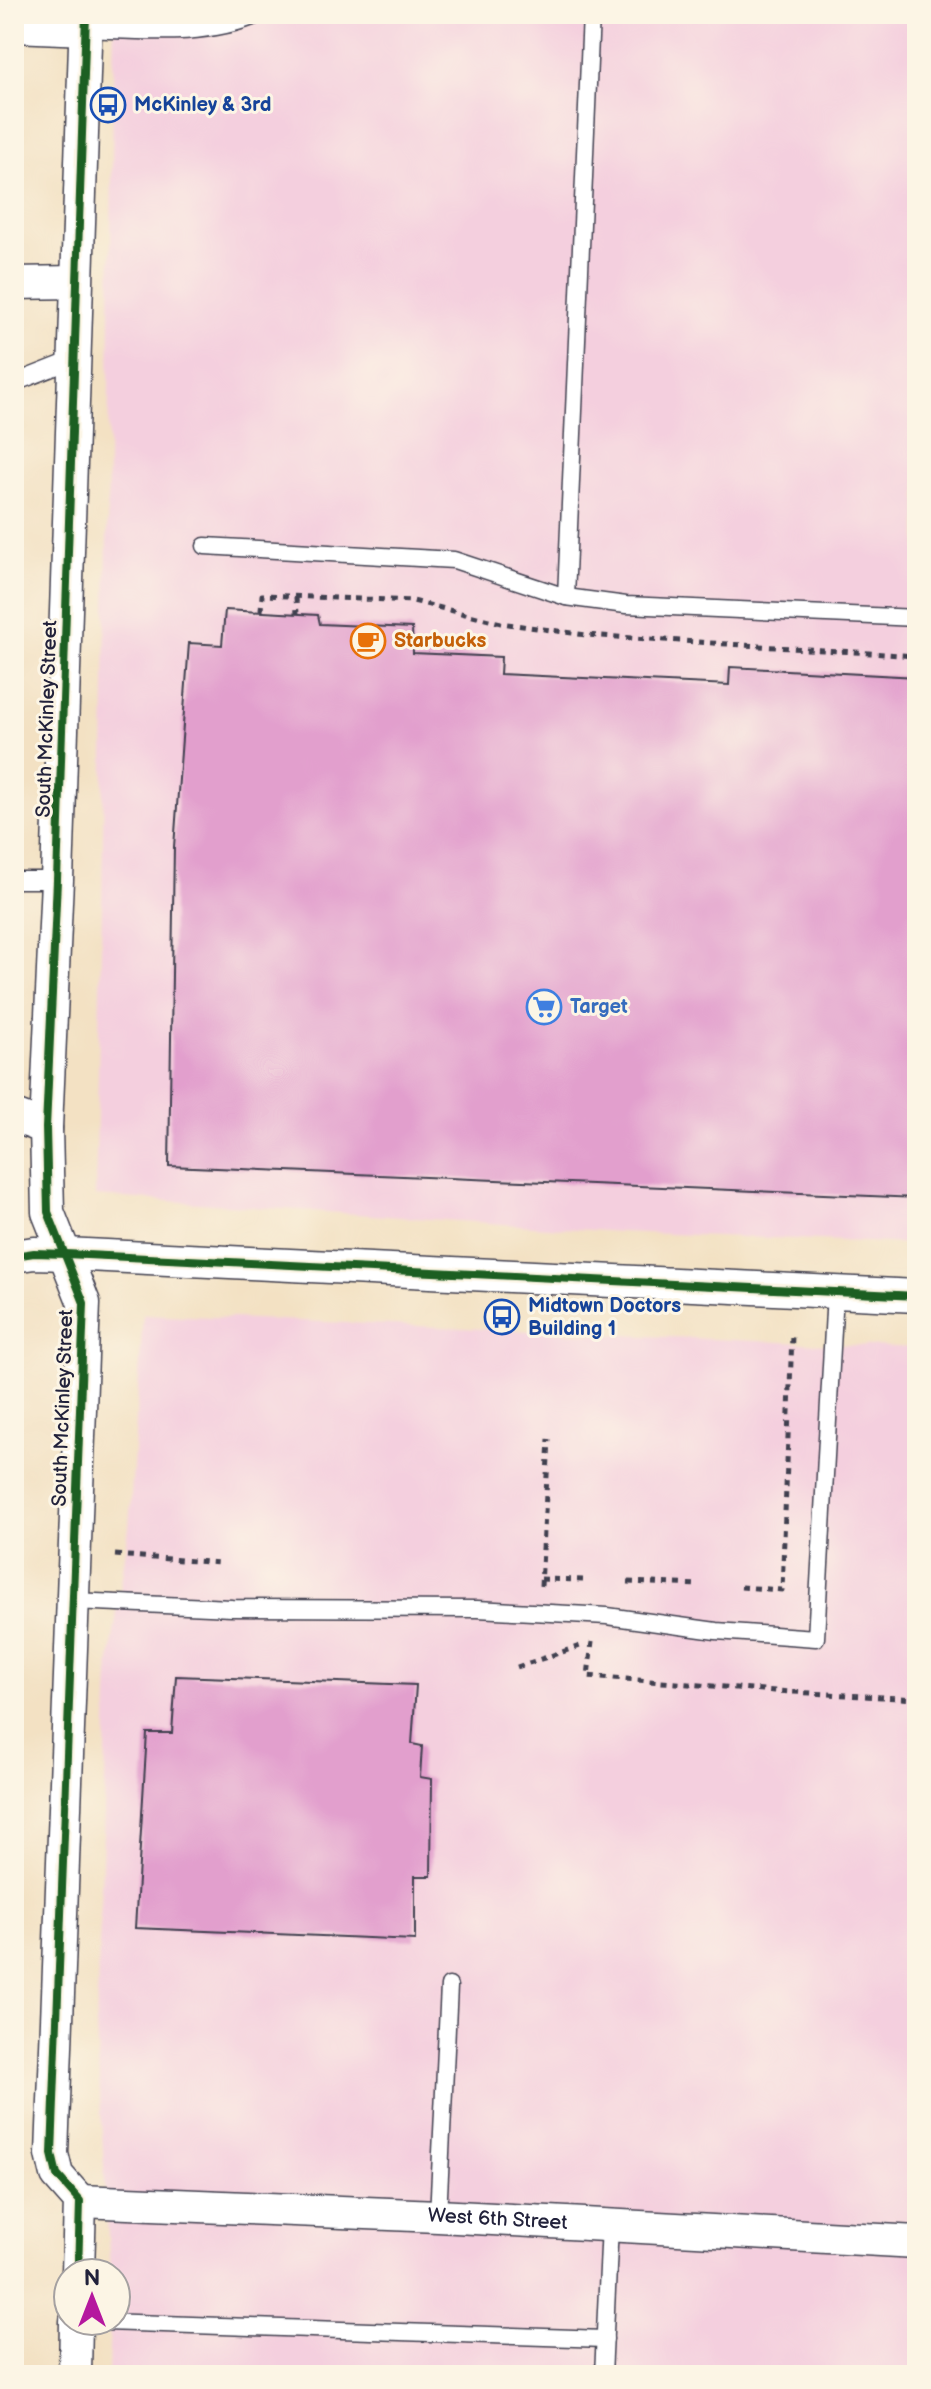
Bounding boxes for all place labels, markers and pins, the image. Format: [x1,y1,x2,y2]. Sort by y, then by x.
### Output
bus stop icon: McKinley & 3rd [89,86,127,124]
place label: McKinley & 3rd [134,93,271,117]
cafe icon: Starbucks [349,622,387,660]
place label: Starbucks [394,629,486,653]
supermarket icon: Target [525,988,563,1026]
place label: Target [570,995,628,1019]
place label: Midtown Doctors Building 1 [528,1294,681,1341]
bus stop icon: Midtown Doctors Building 1 [483,1298,521,1336]

